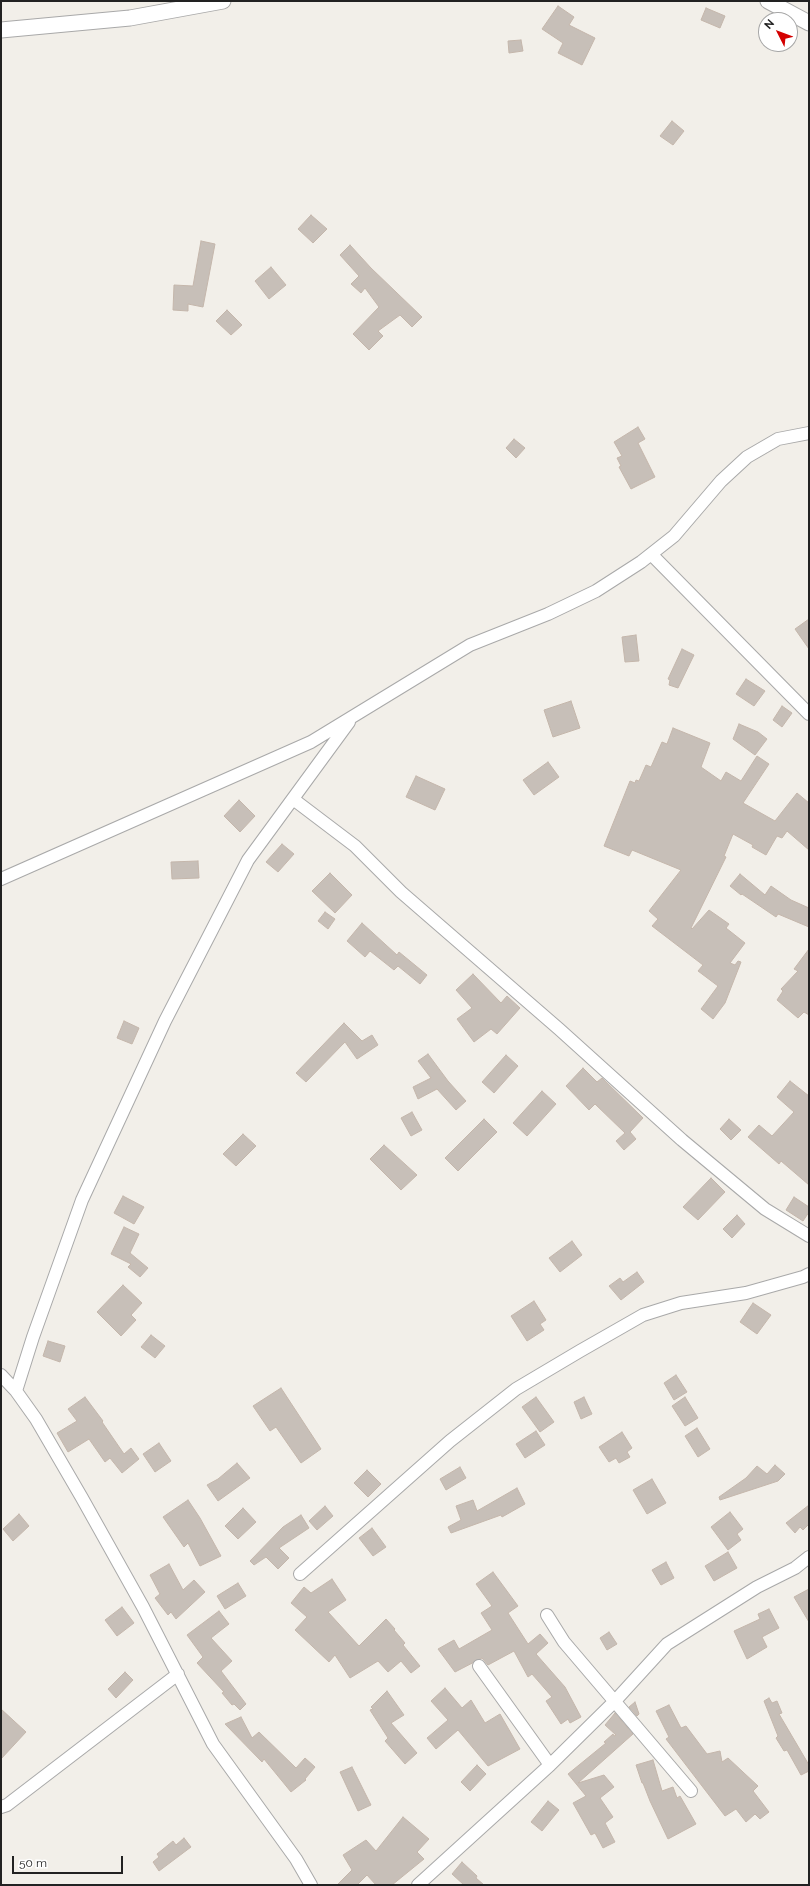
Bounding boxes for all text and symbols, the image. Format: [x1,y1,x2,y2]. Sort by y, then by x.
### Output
north arrow [758,12,798,52]
text: N [762,17,777,32]
scale bar [14,1848,125,1874]
text: 50 m [19,1856,47,1870]

